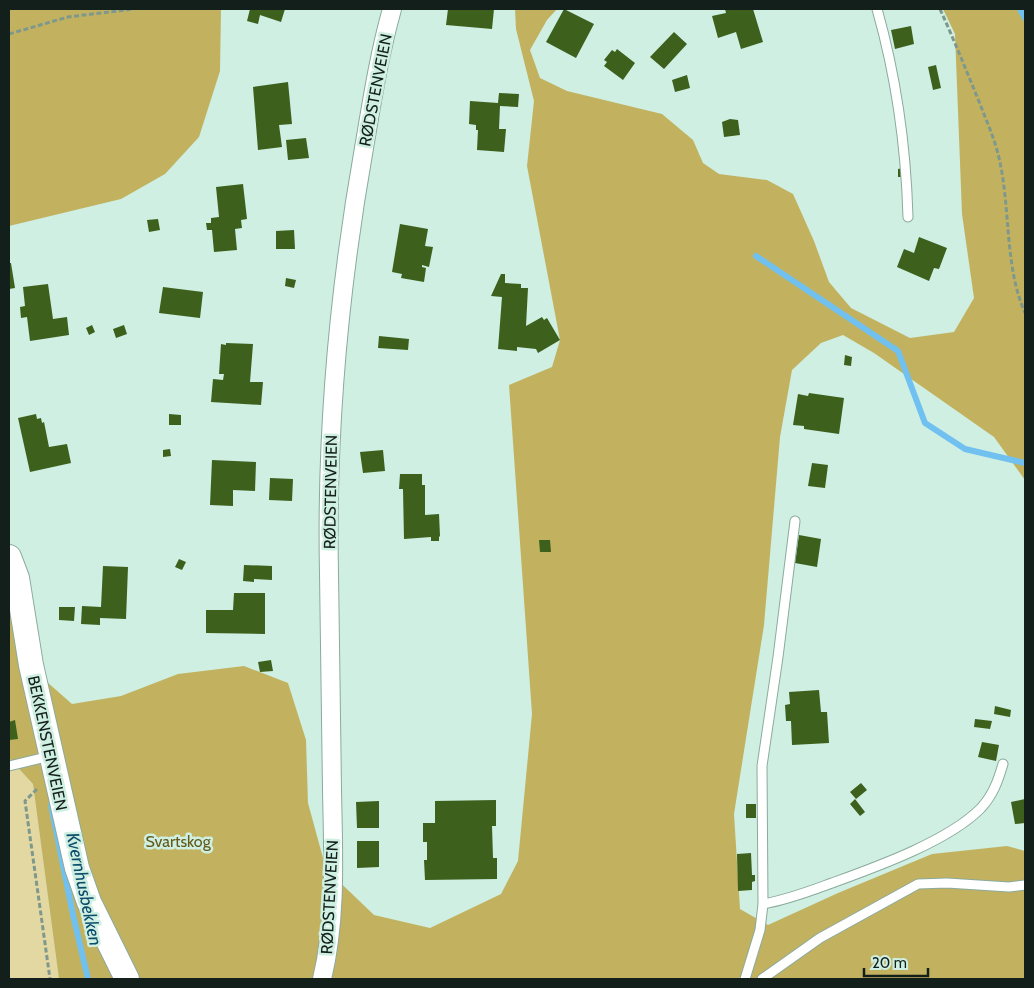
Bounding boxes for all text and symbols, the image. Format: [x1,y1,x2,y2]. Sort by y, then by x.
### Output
street label: RØDSTENVEIEN [355,32,396,148]
street label: RØDSTENVEIEN [320,435,341,549]
street label: BEKKENSTENVEIEN [24,674,71,812]
water label: Kvernhusbekken [61,830,107,948]
park label: Svartskog [145,832,212,851]
street label: RØDSTENVEIEN [317,839,342,955]
scale bar [864,946,928,978]
text: 20 m [872,954,907,972]

